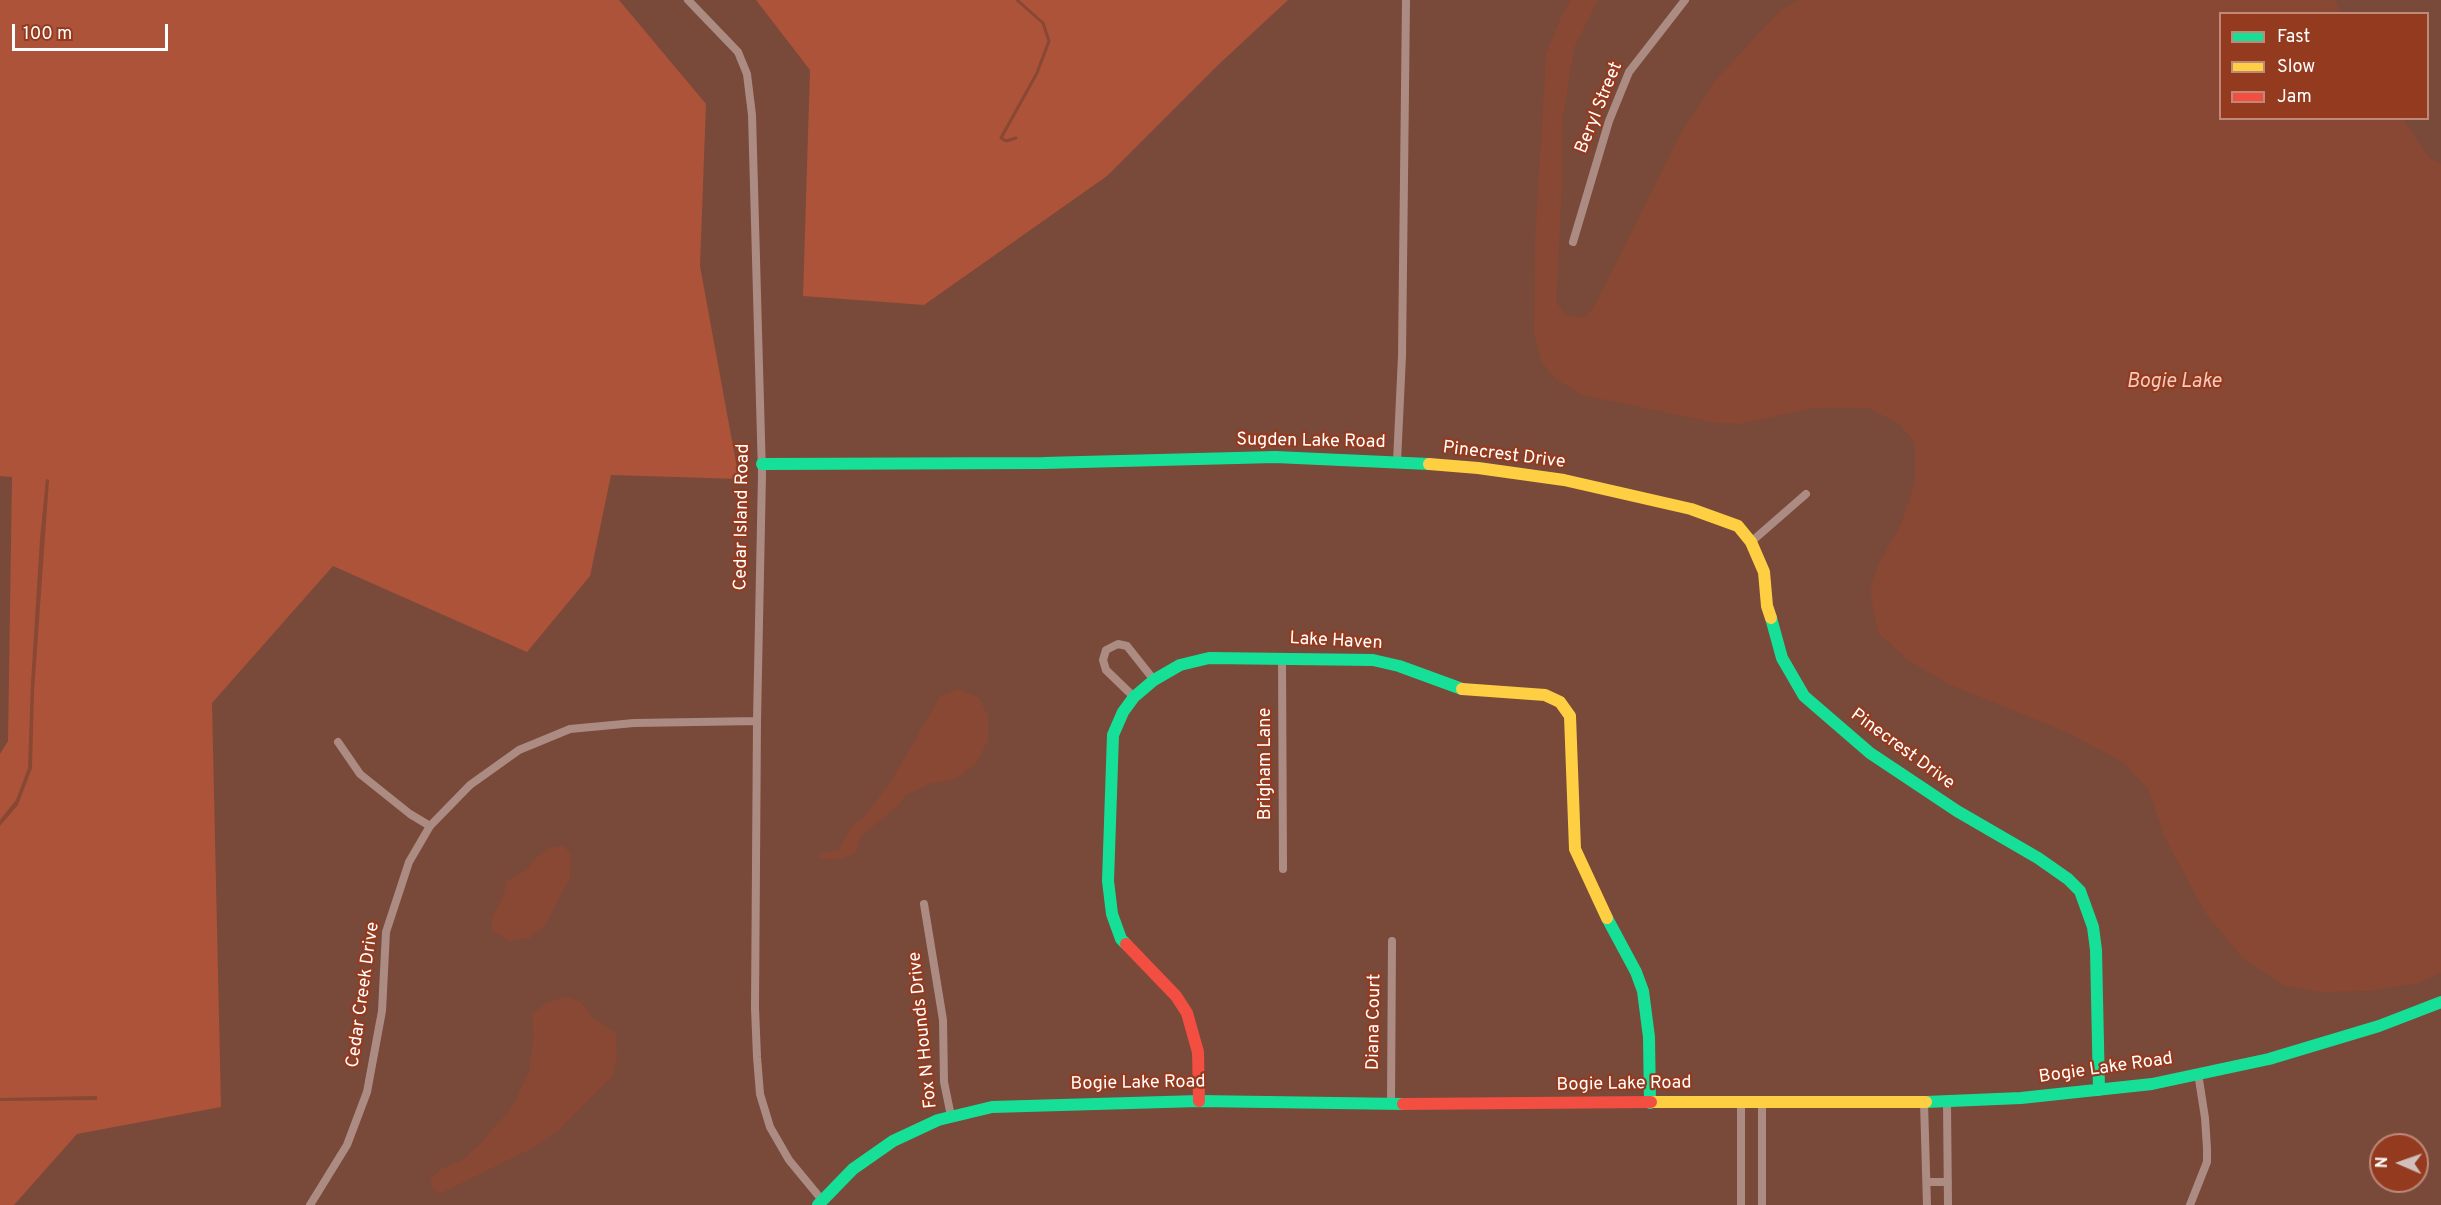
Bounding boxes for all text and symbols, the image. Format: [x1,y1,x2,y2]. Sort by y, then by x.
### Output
scale bar [15,12,171,50]
legend [2219,12,2429,120]
text: 100 m [23,23,72,46]
text: Fast [2277,26,2310,49]
text: Slow [2277,56,2315,79]
street label: Beryl Street [1572,59,1628,157]
text: Jam [2277,86,2312,109]
water label: Bogie Lake [2127,371,2221,395]
street label: Sugden Lake Road [1236,430,1386,454]
street label: Pinecrest Drive [1441,438,1567,474]
street label: Cedar Island Road [731,443,755,591]
street label: Lake Haven [1289,629,1383,655]
street label: Pinecrest Drive [1846,705,1958,795]
street label: Brigham Lane [1255,708,1277,820]
street label: Cedar Creek Drive [343,921,385,1069]
street label: Fox N Hounds Drive [905,950,943,1110]
street label: Diana Court [1363,974,1387,1070]
street label: Bogie Lake Road [2038,1049,2174,1089]
street label: Bogie Lake Road [1070,1072,1206,1096]
street label: Bogie Lake Road [1556,1073,1692,1097]
north arrow [2369,1133,2429,1193]
text: N [2373,1156,2393,1169]

